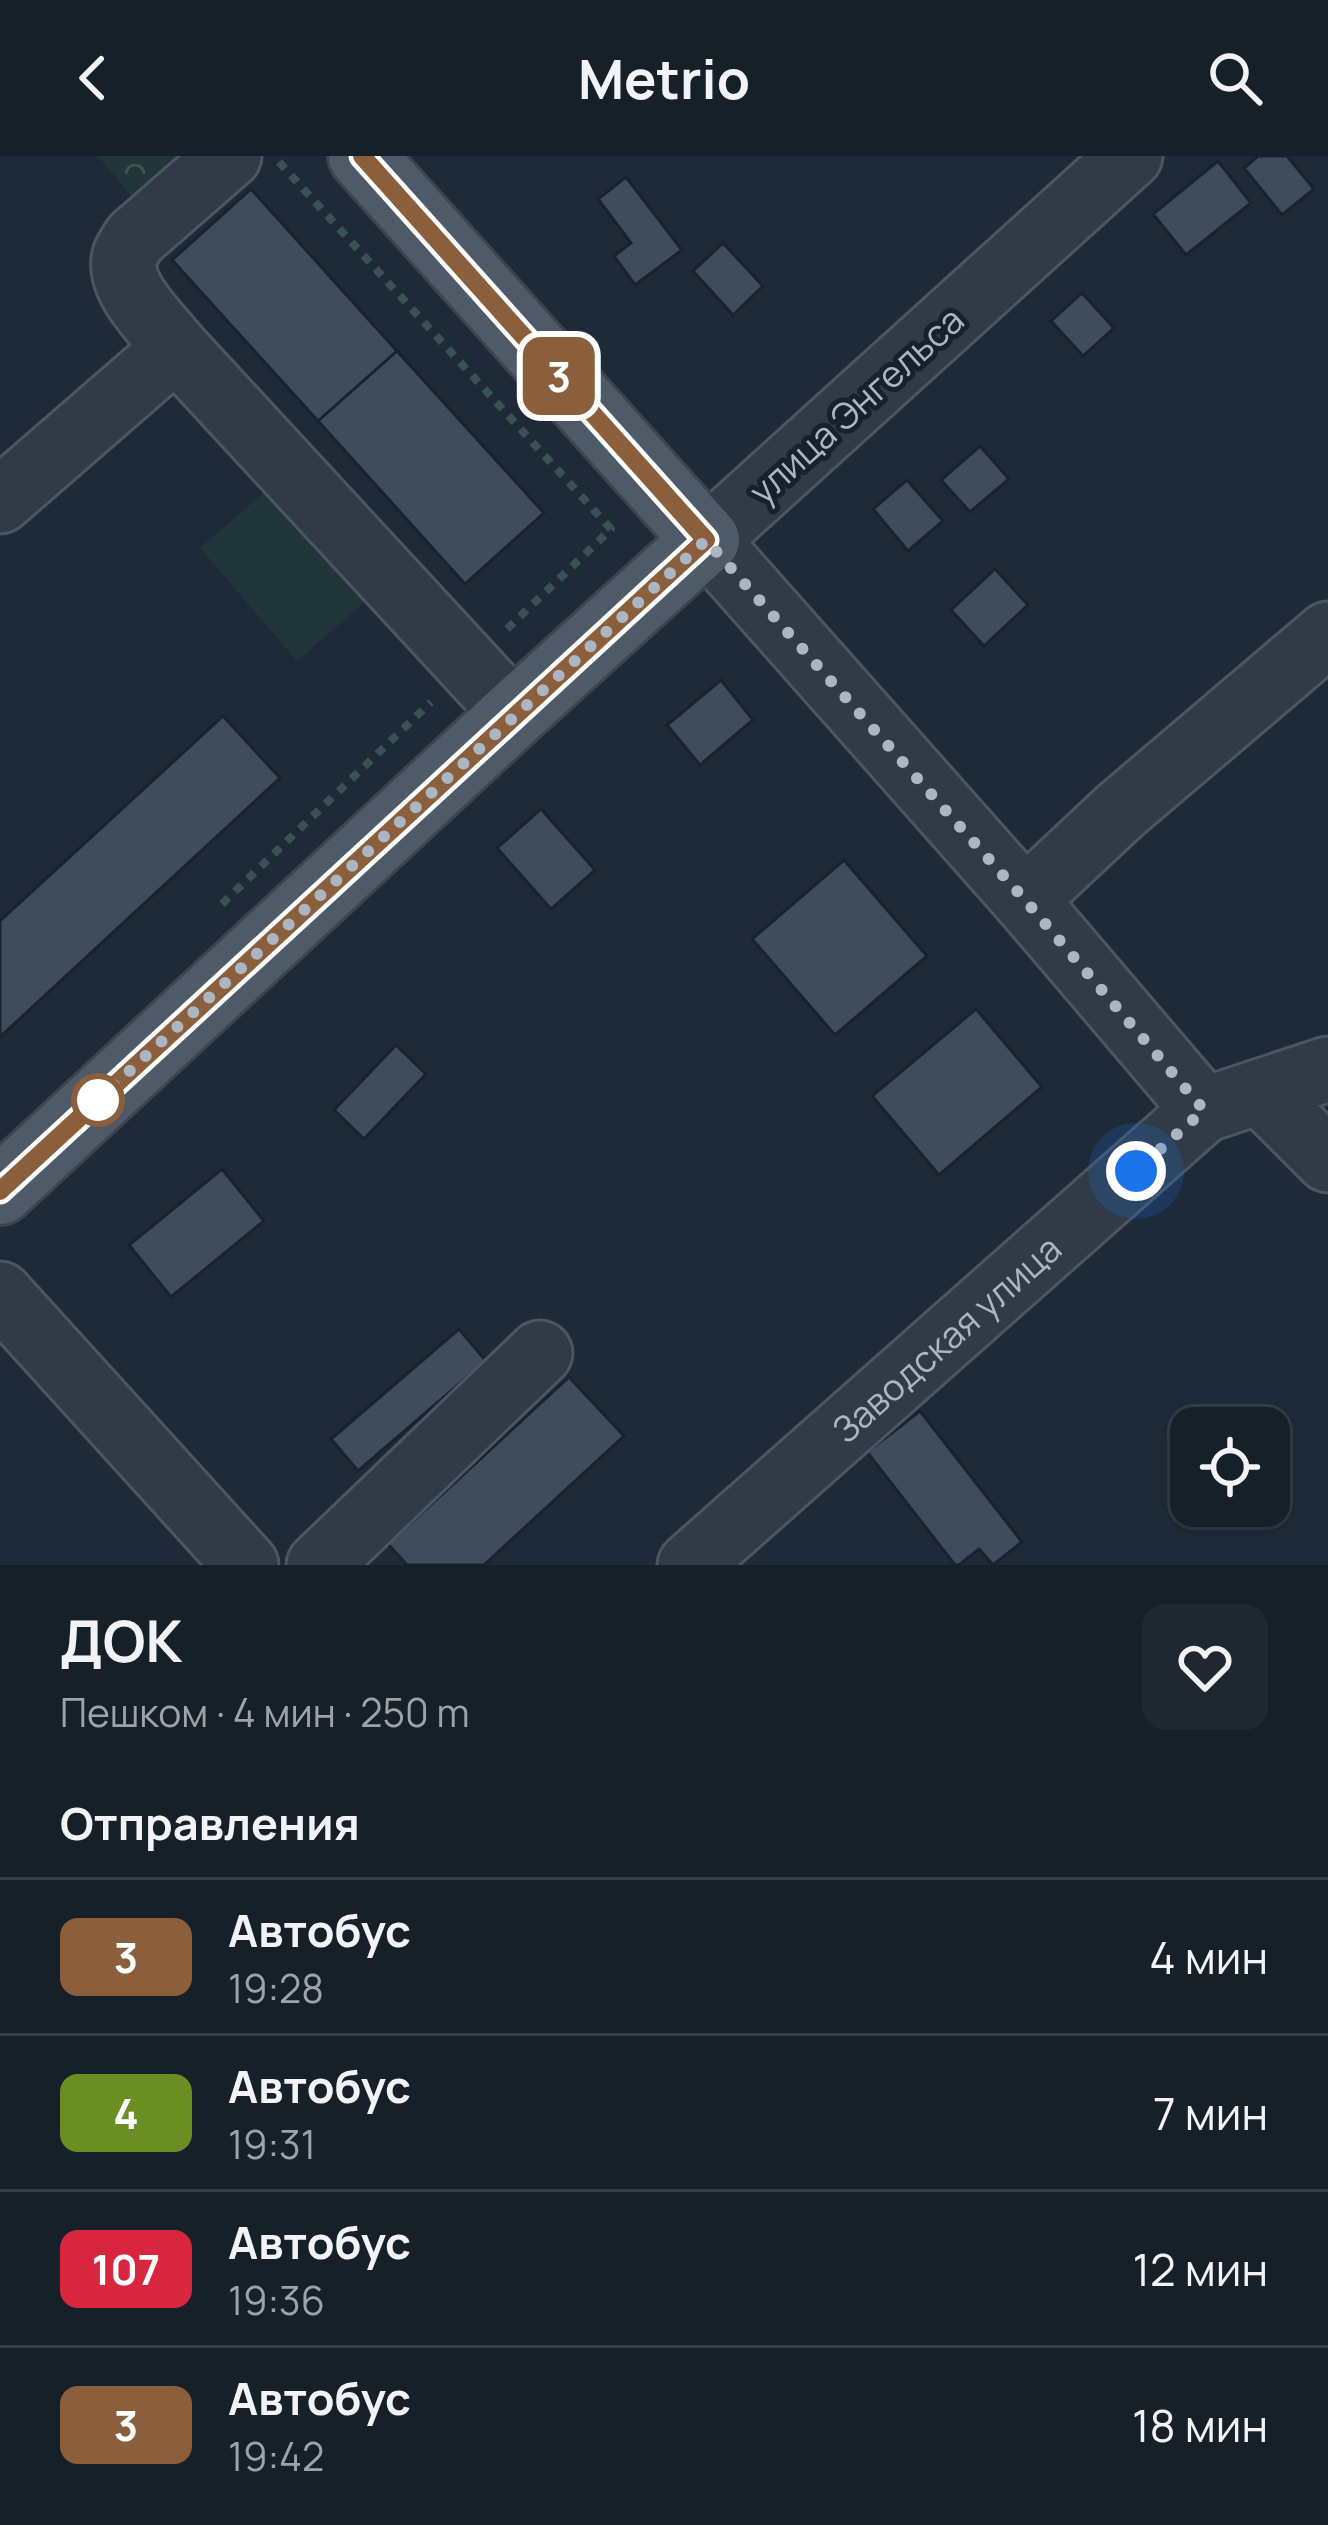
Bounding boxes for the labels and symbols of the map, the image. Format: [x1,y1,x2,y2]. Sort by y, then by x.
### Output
street label: улица Энгельса [738,295,974,515]
line badge: 3 [520,337,598,415]
unlabelled marker [73,1075,123,1125]
your location [1106,1141,1166,1201]
street label: Заводская улица [821,1224,1071,1453]

